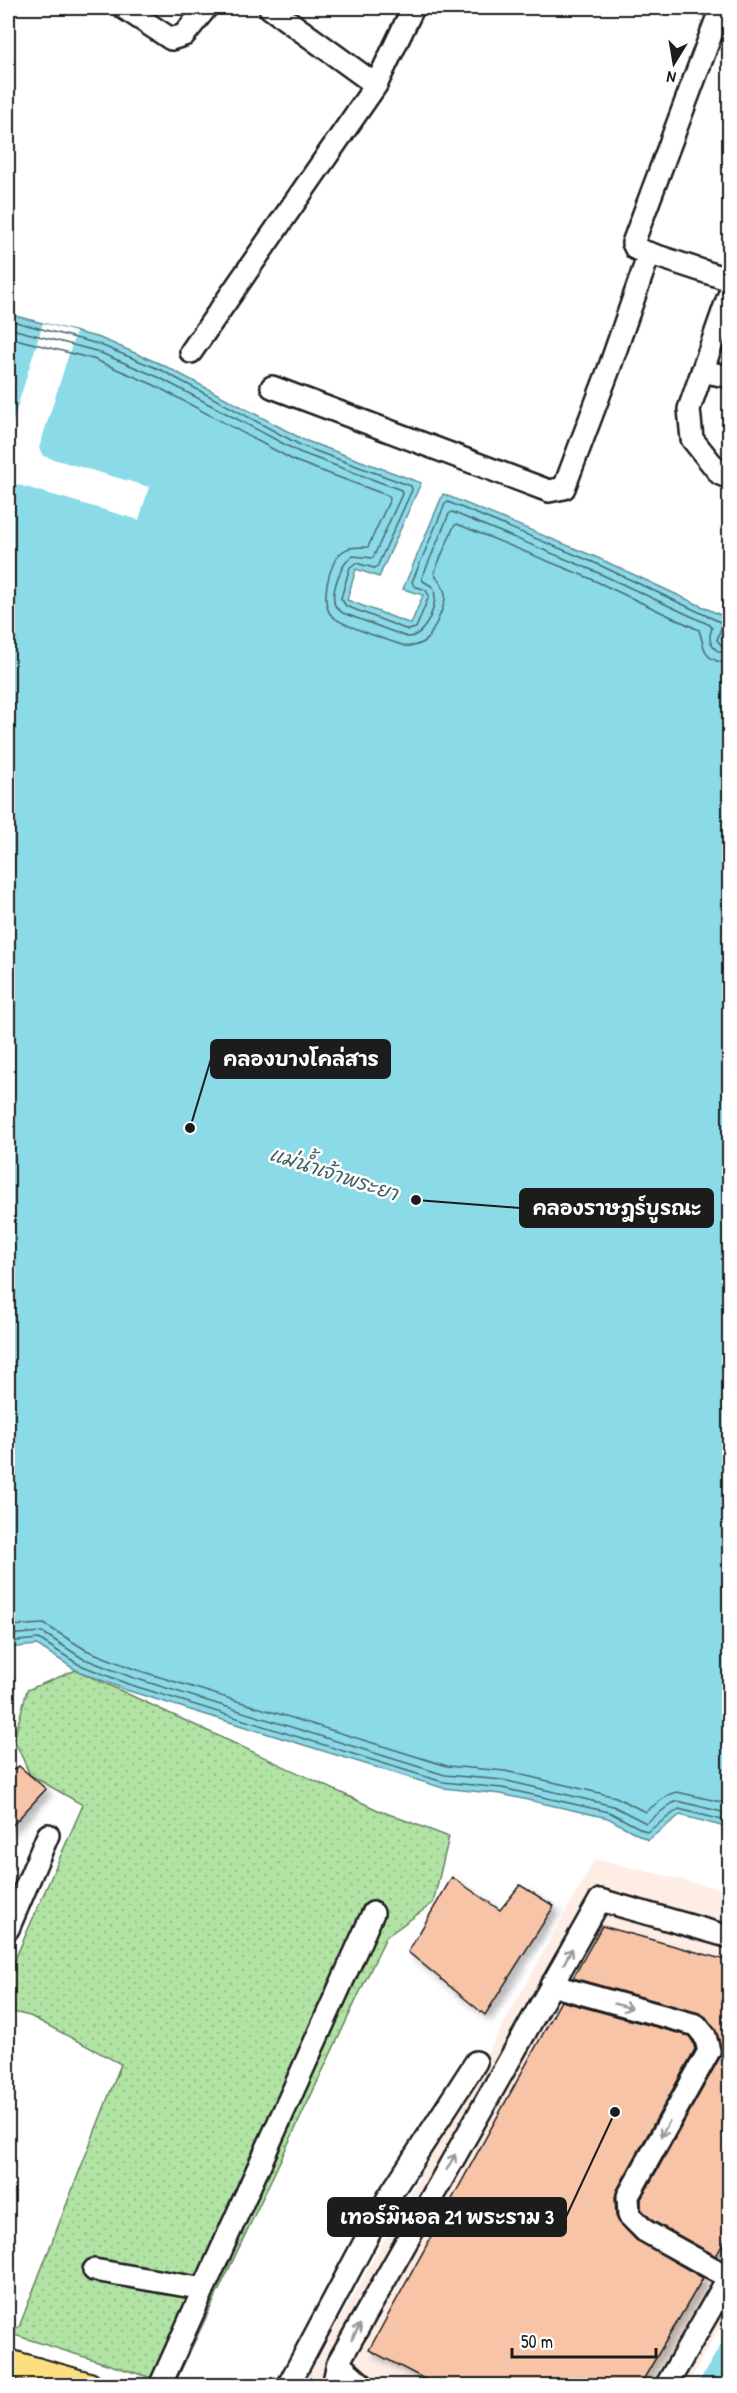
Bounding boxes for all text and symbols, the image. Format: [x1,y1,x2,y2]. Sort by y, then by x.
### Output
north arrow [644,33,704,93]
text: N [664,66,677,89]
callout: คลองบางโคล่สาร [211,1040,390,1078]
text: คลองบางโคล่สาร [223,1045,379,1072]
water label: แม่น้ำเจ้าพระยา [266,1136,404,1207]
callout: คลองราษฎร์บูรณะ [520,1189,713,1227]
text: คลองราษฎร์บูรณะ [533,1194,701,1223]
one-way arrow [562,1948,574,1965]
one-way arrow [613,2000,632,2012]
one-way arrow [659,2120,670,2138]
one-way arrow [446,2154,458,2171]
callout: เทอร์มินอล 21 พระราม 3 [328,2198,566,2236]
text: เทอร์มินอล 21 พระราม 3 [340,2203,554,2230]
scale bar [512,2321,656,2359]
one-way arrow [350,2324,362,2341]
text: 50 m [521,2329,553,2354]

